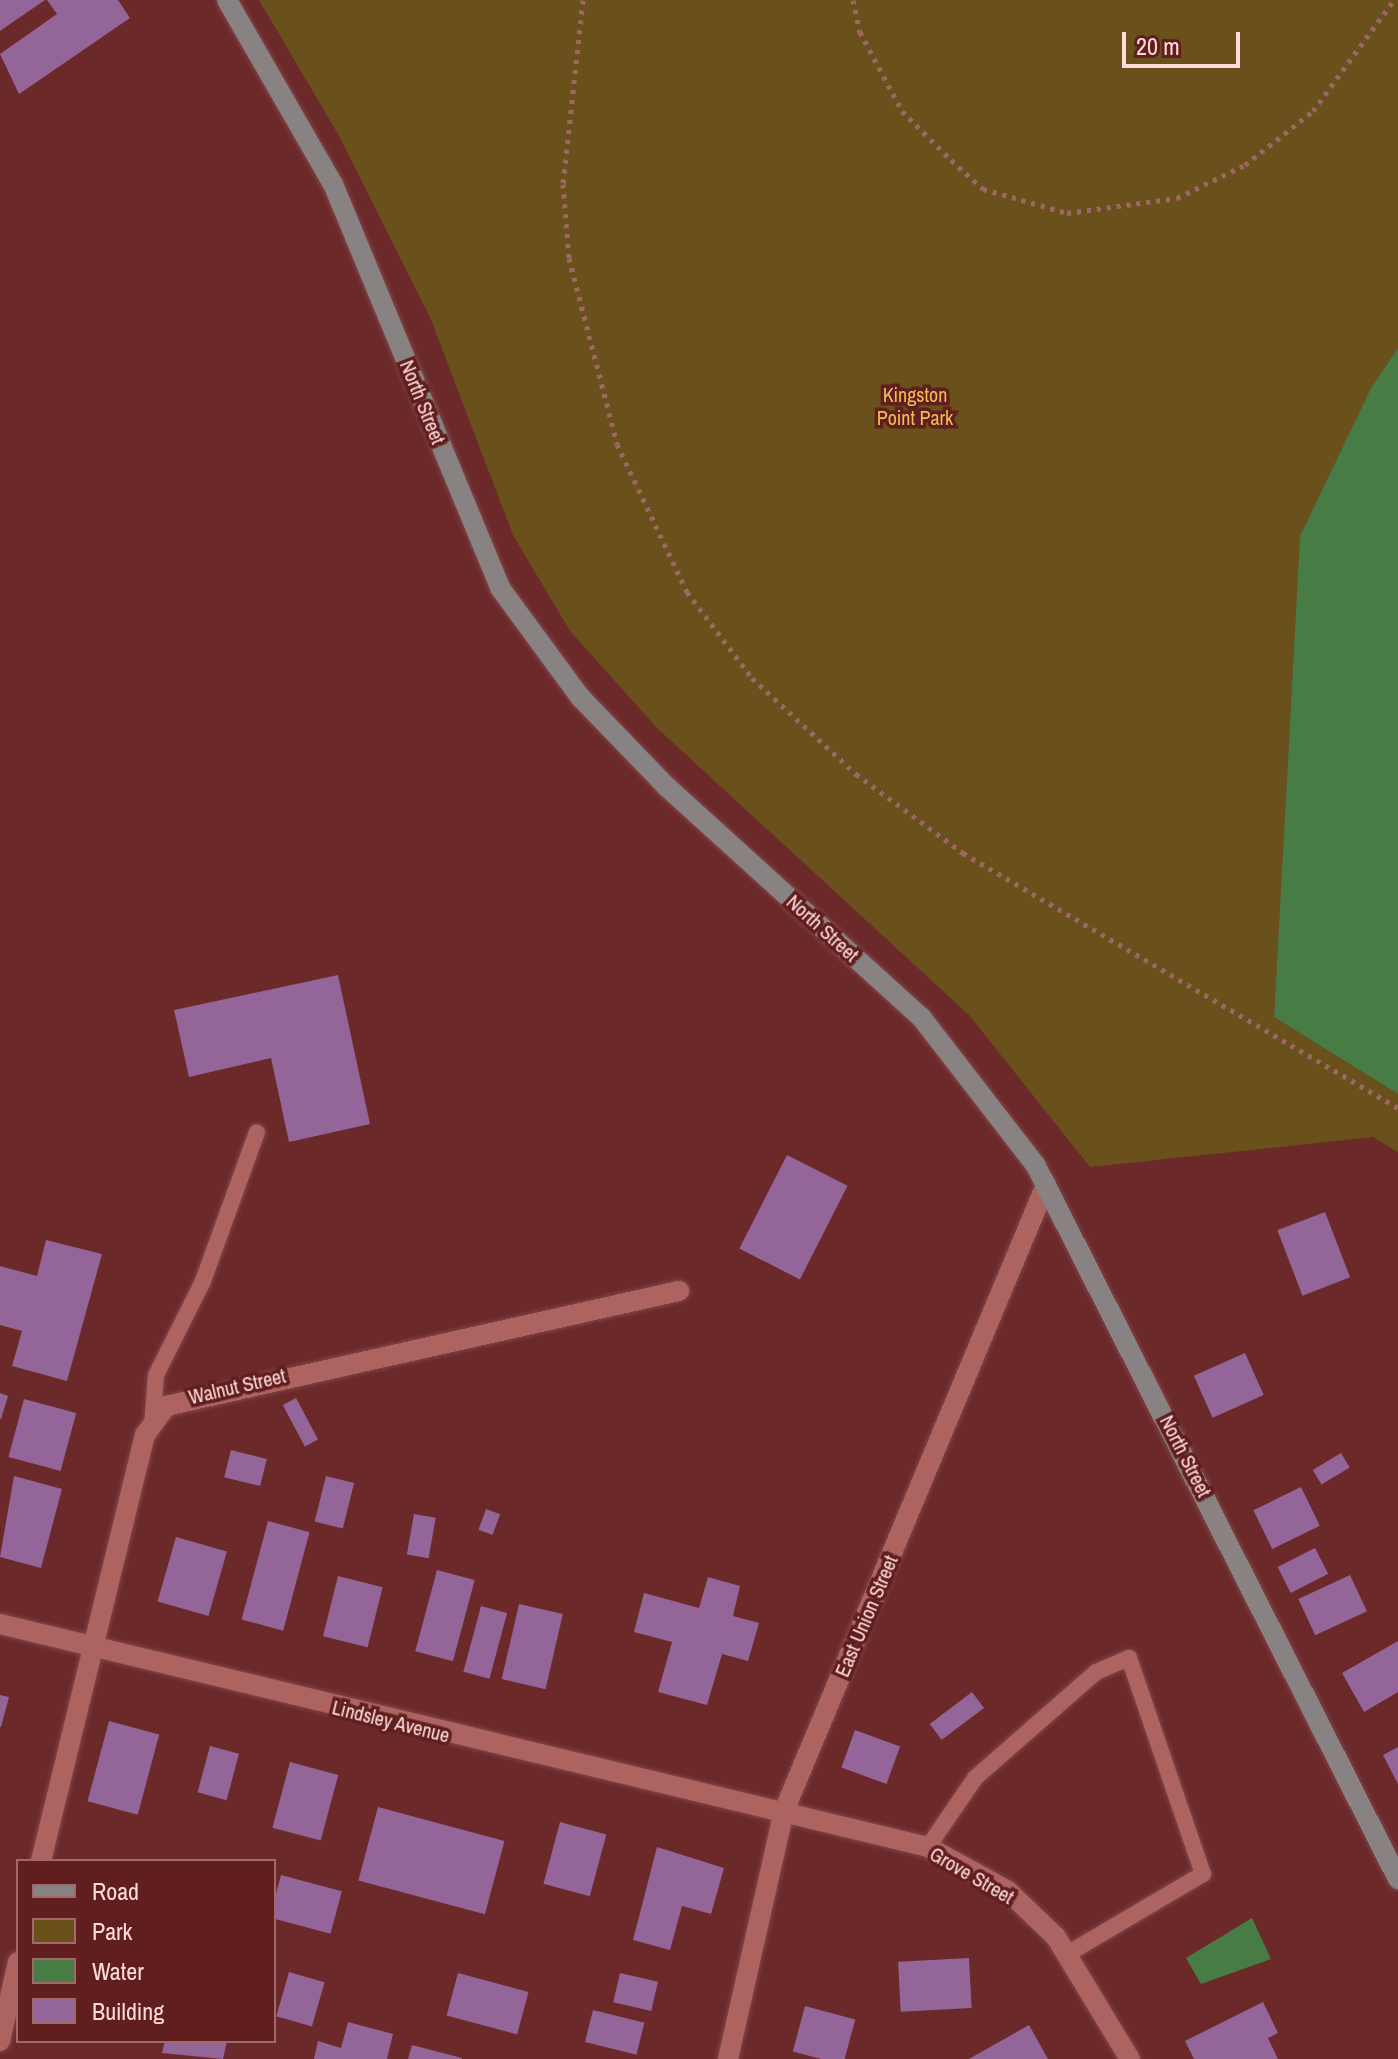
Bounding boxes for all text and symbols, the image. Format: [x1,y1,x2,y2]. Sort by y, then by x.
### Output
scale bar [1126,16,1244,66]
text: 20 m [1136,30,1180,62]
street label: North Street [395,357,451,447]
park label: Kingston Point Park [877,382,953,429]
street label: North Street [782,890,864,966]
street label: Walnut Street [186,1363,288,1409]
street label: North Street [1155,1411,1217,1501]
street label: East Union Street [830,1552,902,1680]
street label: Lindsley Avenue [329,1695,453,1747]
street label: Grove Street [926,1841,1018,1909]
legend [16,1859,276,2043]
text: Road [92,1875,139,1907]
text: Park [92,1915,132,1947]
text: Water [92,1955,144,1987]
text: Building [92,1995,164,2027]

